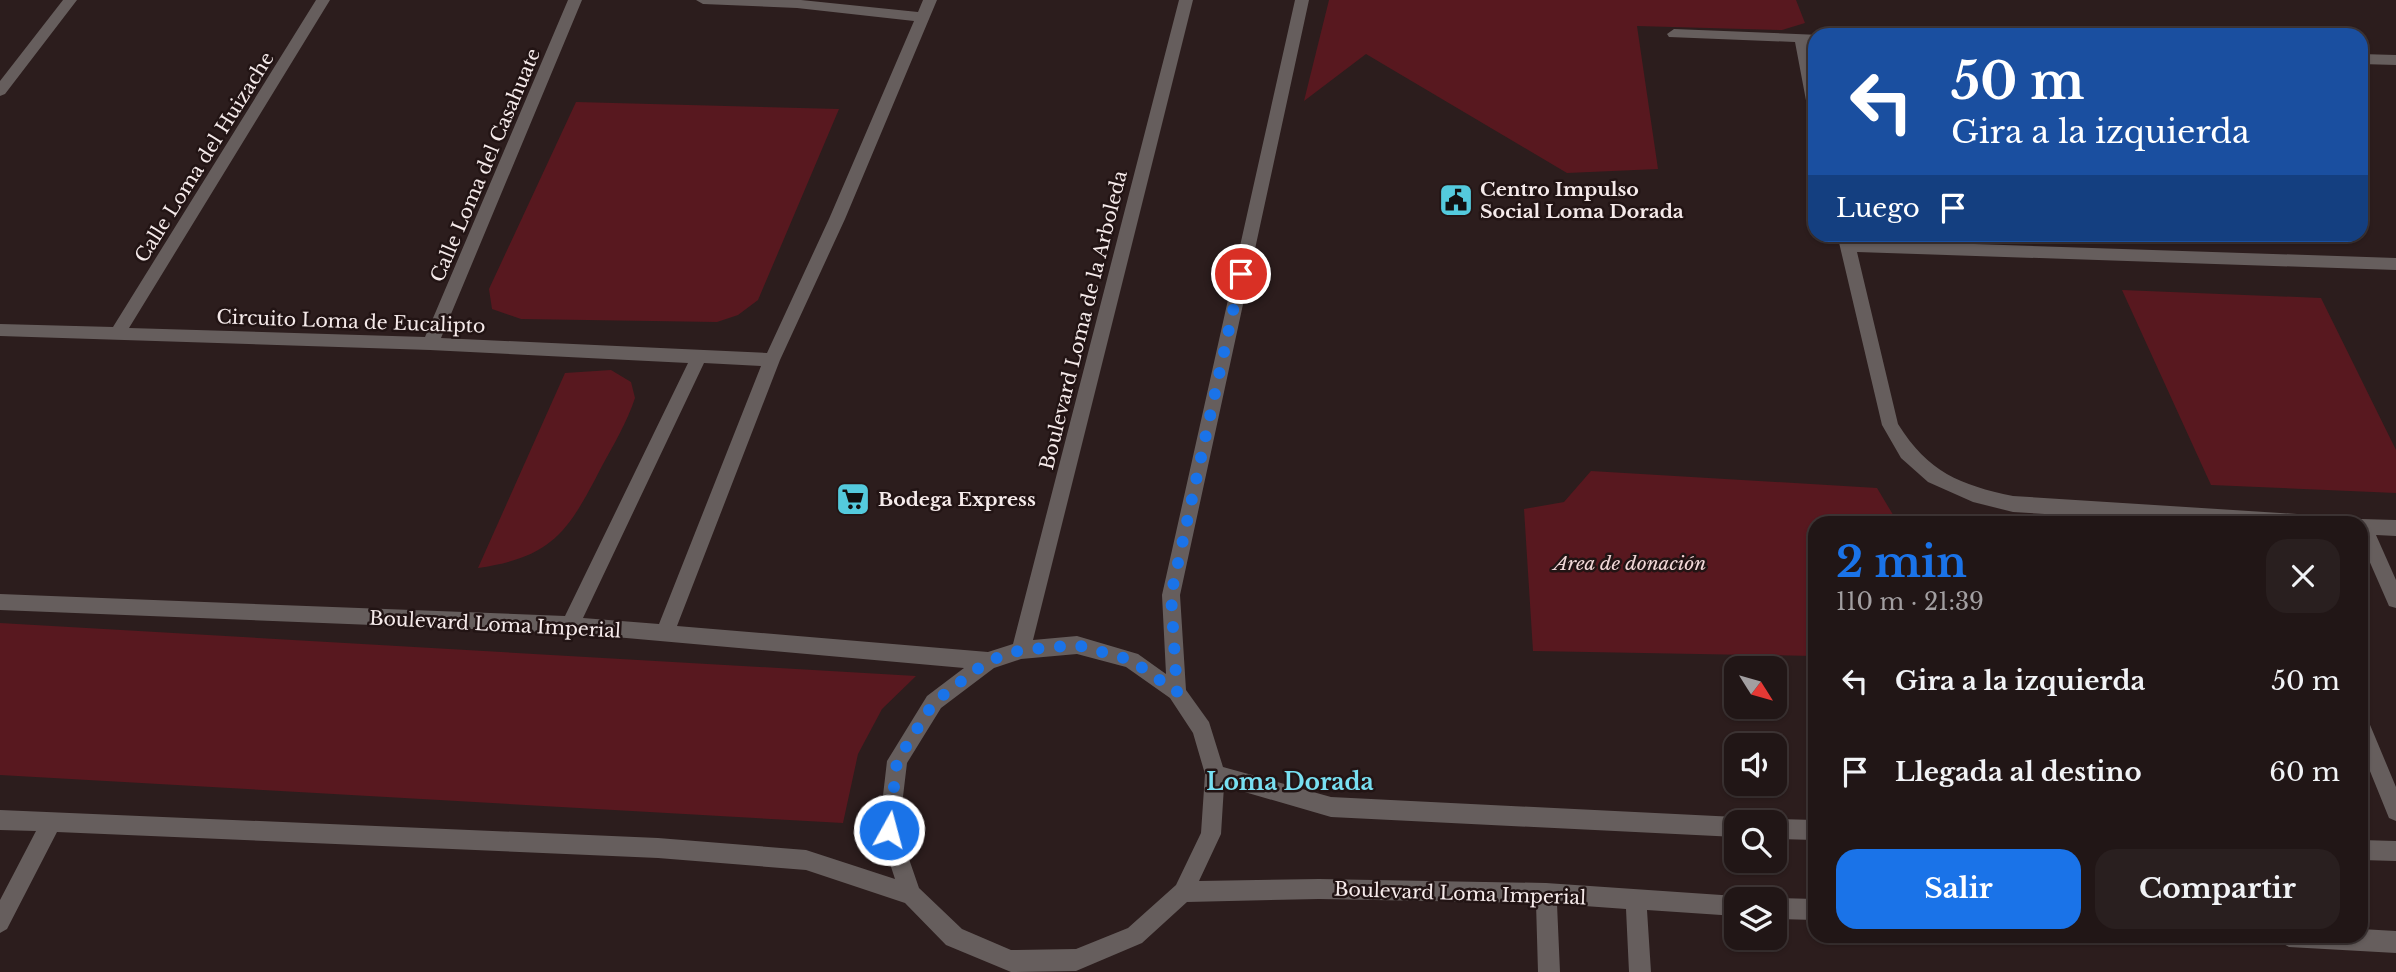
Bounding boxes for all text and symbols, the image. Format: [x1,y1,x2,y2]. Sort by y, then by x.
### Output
street label: Calle Loma del Casahuate [426,45,545,285]
street label: Calle Loma del Huizache [130,48,279,267]
text: 50 m [1951,51,2084,112]
icon: left [1836,56,1927,147]
text: Gira a la izquierda [1951,112,2250,152]
street label: Boulevard Loma de la Arboleda [1035,168,1132,472]
place label: Centro Impulso Social Loma Dorada [1480,178,1684,223]
public building icon: Centro Impulso Social Loma Dorada [1437,181,1475,219]
icon: arrive [1934,189,1972,227]
text: Luego [1836,192,1920,224]
pin [1211,244,1271,304]
icon: arrive [1222,255,1260,293]
street label: Circuito Loma de Eucalipto [216,305,486,338]
supermarket icon: Bodega Express [834,480,872,518]
place label: Bodega Express [878,488,1036,511]
text: 2 min [1836,536,1967,588]
button: close [2266,539,2340,613]
park label: Area de donación [1551,552,1706,575]
text: 110 m · 21:39 [1836,588,1984,616]
street label: Boulevard Loma Imperial [368,606,622,643]
north arrow [1724,656,1787,719]
map controls [1724,656,1787,950]
icon: left [1836,662,1874,700]
text: Gira a la izquierda [1895,665,2145,697]
text: 50 m [2271,665,2340,697]
button: sound [1724,733,1787,796]
icon: arrive [1836,753,1874,791]
text: Llegada al destino [1895,756,2142,788]
text: 60 m [2269,756,2340,788]
district label: Loma Dorada [1206,768,1374,796]
position arrow [852,793,926,867]
button: search [1724,810,1787,873]
button: Salir [1836,849,2081,929]
button: Compartir [2095,849,2340,929]
street label: Boulevard Loma Imperial [1333,878,1586,909]
button: layers [1724,887,1787,950]

